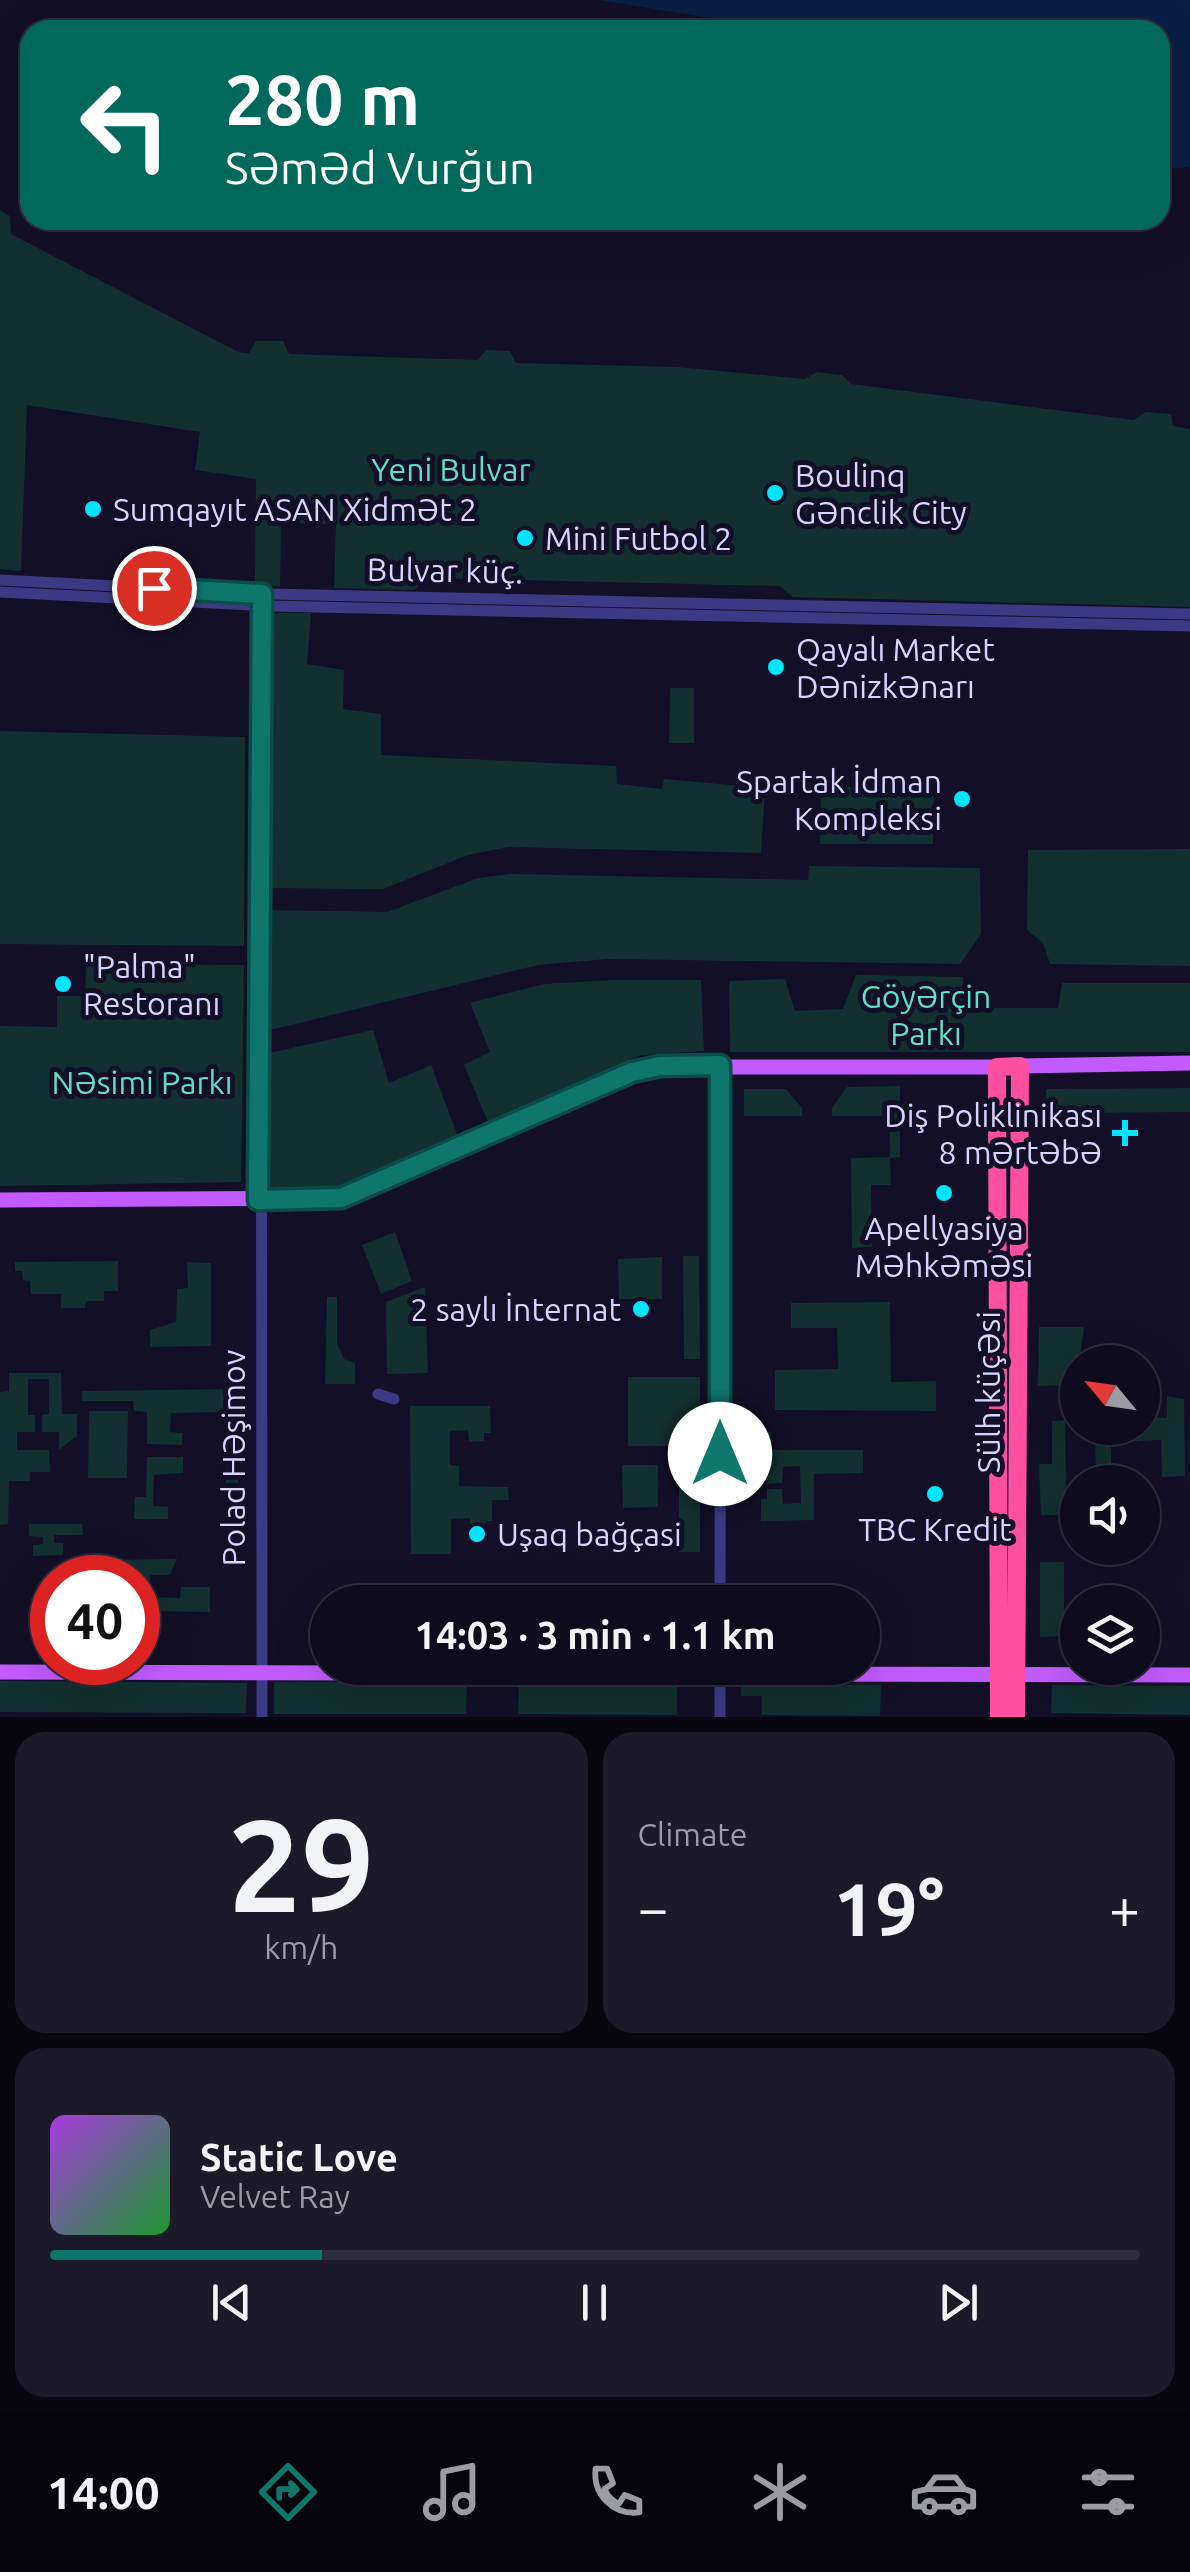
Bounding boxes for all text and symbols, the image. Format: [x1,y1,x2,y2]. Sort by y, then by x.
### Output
icon: left [60,60,190,190]
text: 280 m [225,60,420,138]
text: Səməd Vurğun [225,142,535,193]
park label: Yeni Bulvar [371,451,531,487]
place label: Boulinq Gənclik City [795,457,967,530]
marker: Boulinq Gənclik City [764,482,786,504]
place label: Sumqayıt ASAN Xidmət 2 [113,491,477,527]
marker: Sumqayıt ASAN Xidmət 2 [82,498,104,520]
place label: Mini Futbol 2 [545,520,732,556]
marker: Mini Futbol 2 [514,527,536,549]
pin [112,546,197,631]
street label: Bulvar küç. [367,551,523,589]
icon: arrive [127,561,182,616]
place label: Qayalı Market Dənizkənarı [796,631,995,704]
marker: Qayalı Market Dənizkənarı [765,656,787,678]
place label: Spartak İdman Kompleksi [736,763,942,836]
marker: Spartak İdman Kompleksi [951,788,973,810]
place label: "Palma" Restoranı [83,948,220,1021]
marker: "Palma" Restoranı [52,973,74,995]
park label: Göyərçin Parkı [861,978,991,1051]
park label: Nəsimi Parkı [52,1064,232,1100]
place label: Diş Poliklinikası 8 mərtəbə [884,1097,1102,1170]
marker: Diş Poliklinikası 8 mərtəbə [1112,1120,1138,1146]
marker: Apellyasiya Məhkəməsi [933,1182,955,1204]
place label: Apellyasiya Məhkəməsi [855,1210,1033,1283]
place label: 2 saylı İnternat [410,1291,621,1327]
marker: 2 saylı İnternat [630,1298,652,1320]
street label: Sülh küçəsi [970,1311,1006,1473]
north arrow [1060,1345,1160,1445]
map controls [1060,1345,1160,1685]
street label: Polad Həşimov [215,1349,251,1566]
position arrow [668,1402,772,1506]
button: sound [1060,1465,1160,1565]
marker: TBC Kredit [924,1483,946,1505]
place label: TBC Kredit [858,1511,1012,1547]
place label: Uşaq bağçasi [497,1516,682,1552]
marker: Uşaq bağçasi [466,1523,488,1545]
speed limit sign: 40 [30,1555,160,1685]
button: layers [1060,1585,1160,1685]
text: 14:03 · 3 min · 1.1 km [414,1614,776,1656]
text: 29 [228,1791,375,1937]
text: Climate [638,1816,748,1852]
text: 19° [833,1866,944,1950]
text: − [638,1877,669,1938]
text: + [1109,1877,1140,1938]
text: km/h [264,1929,338,1965]
text: Static Love [200,2136,398,2178]
text: Velvet Ray [200,2178,350,2214]
icon: previous [204,2275,259,2330]
icon: pause [567,2275,622,2330]
icon: next [931,2275,986,2330]
icon: directions [253,2457,323,2527]
icon: music [417,2457,487,2527]
icon: phone [581,2457,651,2527]
icon: climate [745,2457,815,2527]
icon: car [909,2457,979,2527]
icon: filters [1073,2457,1143,2527]
text: 14:00 [47,2467,160,2518]

